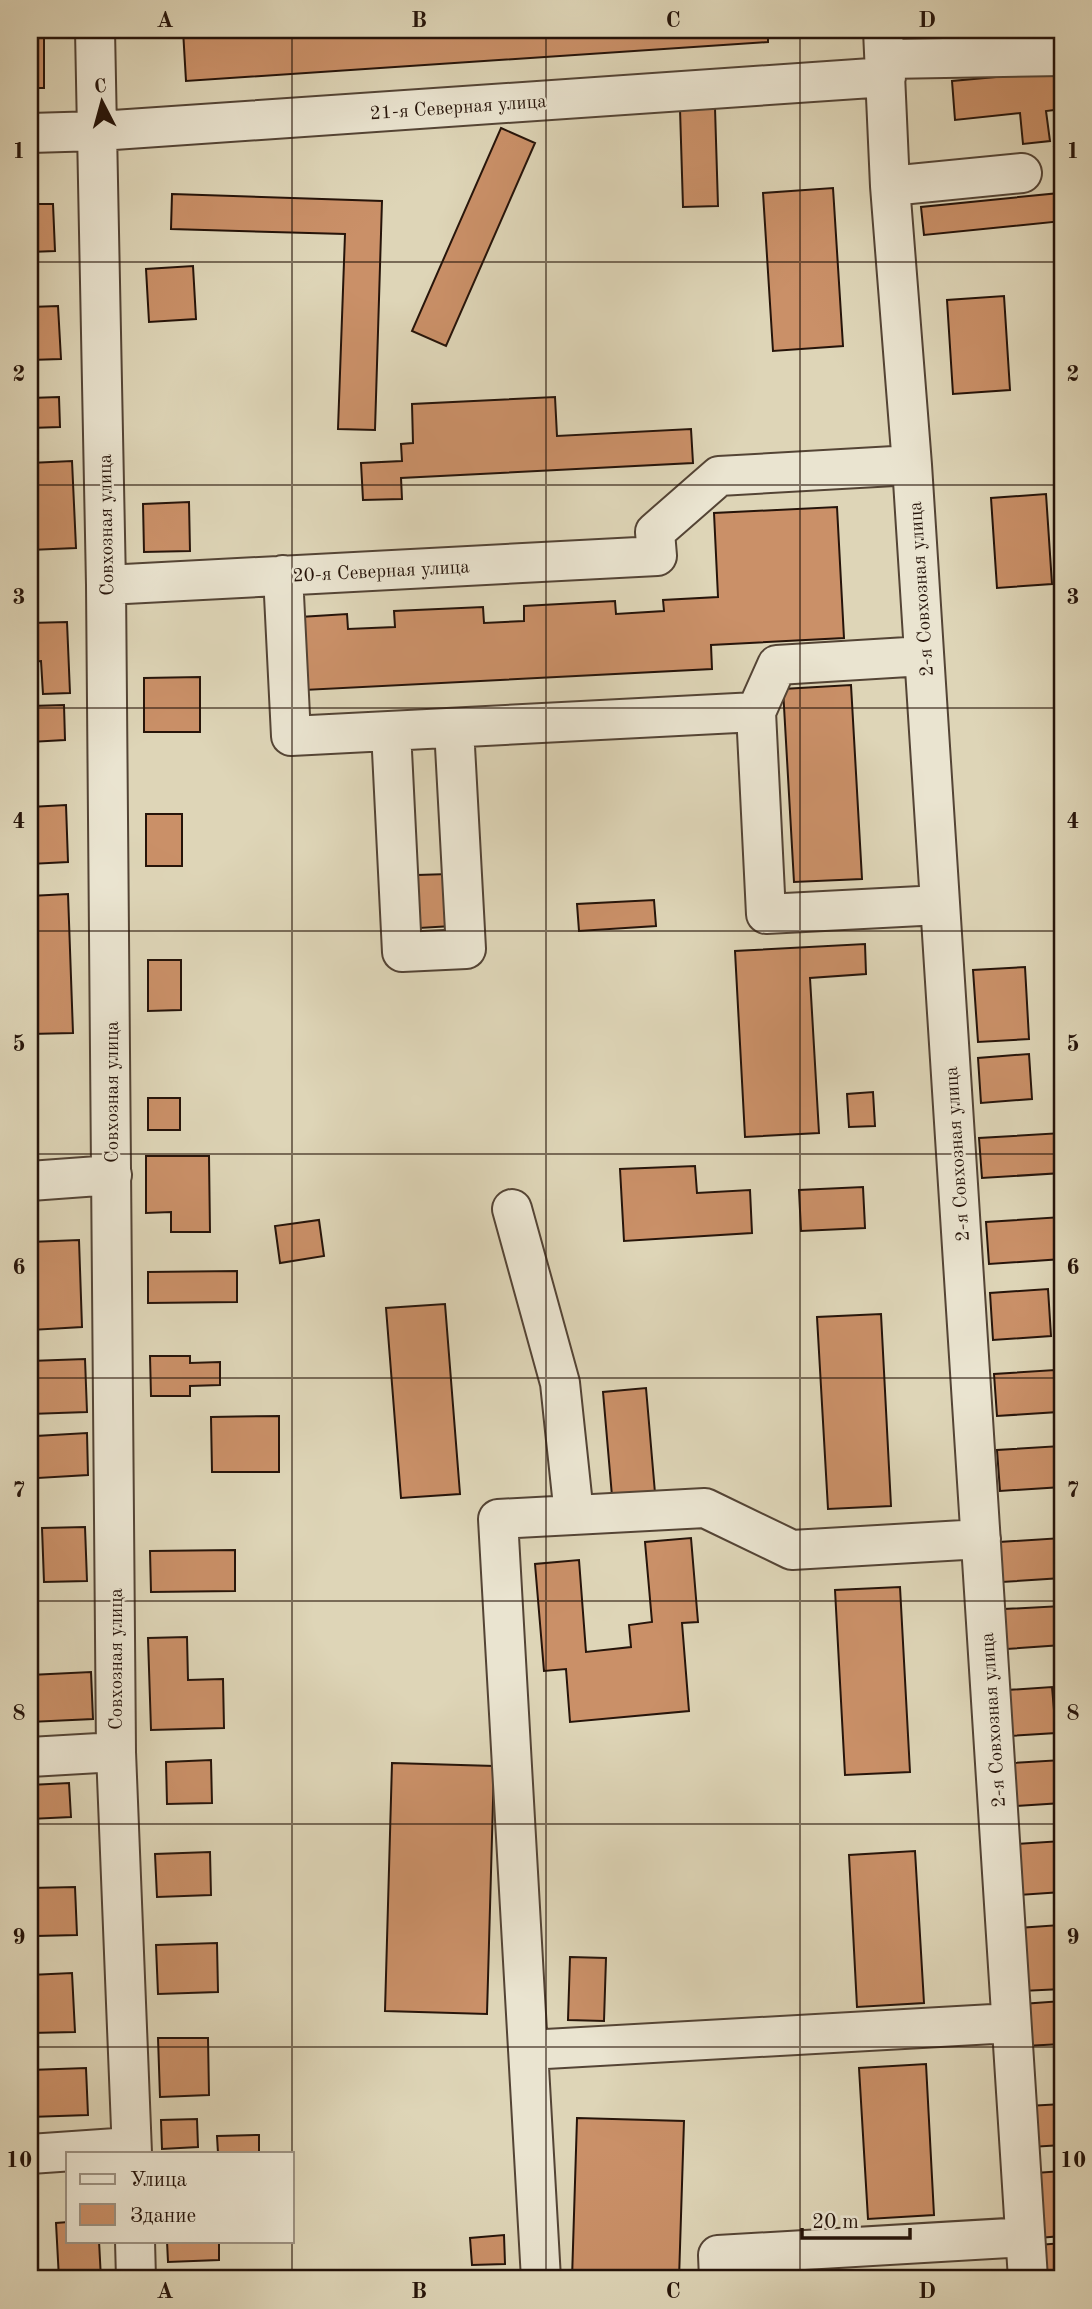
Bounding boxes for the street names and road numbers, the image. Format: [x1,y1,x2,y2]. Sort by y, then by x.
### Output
street label: 21-я Северная улица [369,93,548,124]
street label: Совхозная улица [97,453,118,596]
street label: 2-я Совхозная улица [907,500,938,677]
street label: 20-я Северная улица [292,558,471,587]
street label: Совхозная улица [104,1020,123,1163]
street label: 2-я Совхозная улица [943,1065,974,1242]
street label: Совхозная улица [108,1587,127,1730]
street label: 2-я Совхозная улица [979,1631,1010,1808]

